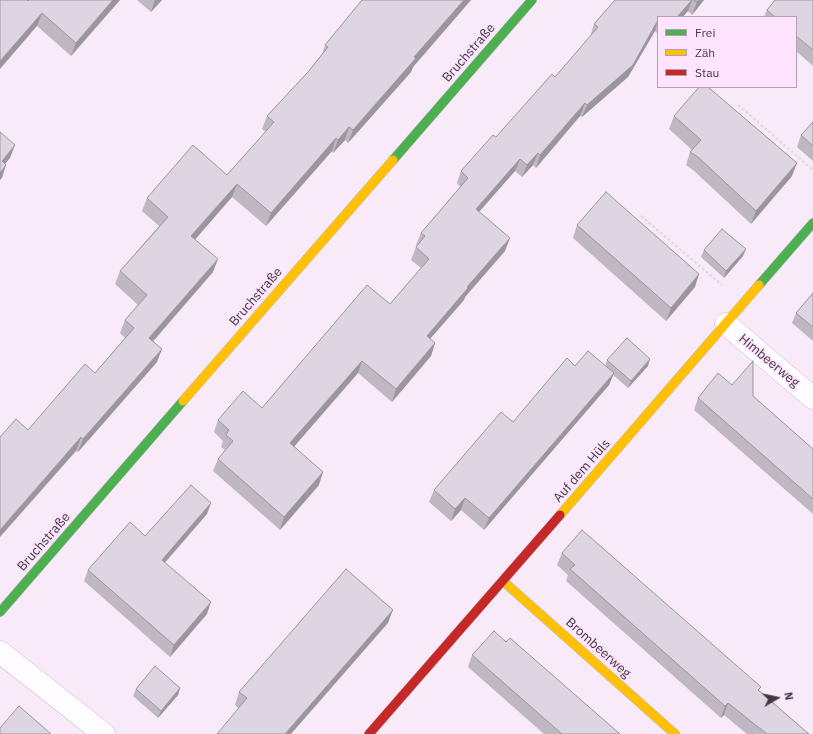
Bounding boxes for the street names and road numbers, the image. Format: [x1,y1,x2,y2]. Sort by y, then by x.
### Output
street label: Bruchstraße [439,21,499,85]
street label: Bruchstraße [226,265,286,329]
street label: Himbeerweg [736,331,802,391]
street label: Auf dem Hüls [550,436,614,506]
street label: Bruchstraße [14,510,74,574]
street label: Brombeerweg [562,615,634,681]

